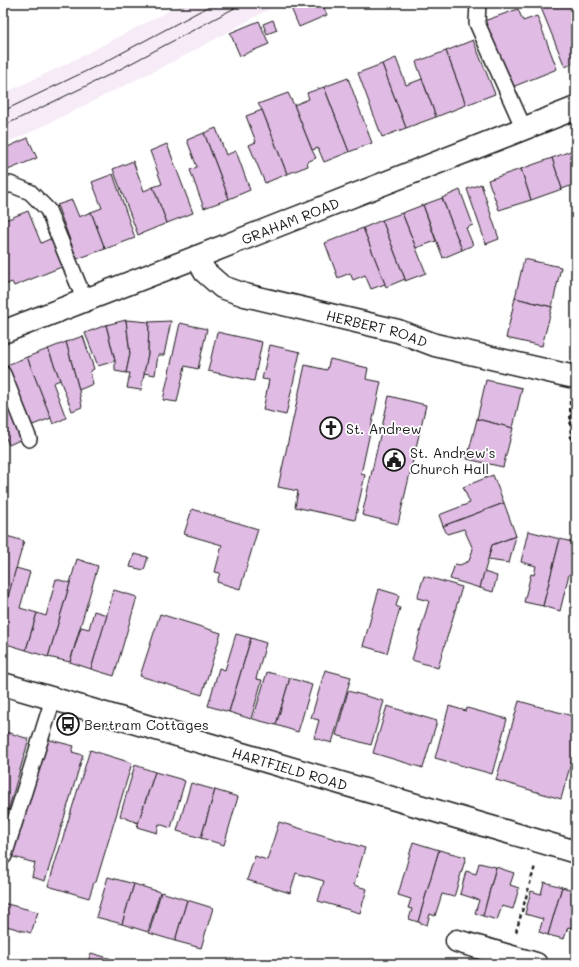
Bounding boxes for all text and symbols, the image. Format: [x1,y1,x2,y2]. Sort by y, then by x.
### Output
street label: GRAHAM ROAD [238,193,342,248]
street label: HERBERT ROAD [324,305,430,351]
church icon: St. Andrew [318,415,344,441]
place label: St. Andrew [346,419,422,438]
place label: St. Andrew's Church Hall [410,443,495,478]
public building icon: St. Andrew's Church Hall [381,447,407,473]
bus stop icon: Bertram Cottages [55,711,81,737]
place label: Bertram Cottages [84,715,209,734]
street label: HARTFIELD ROAD [230,742,350,794]

